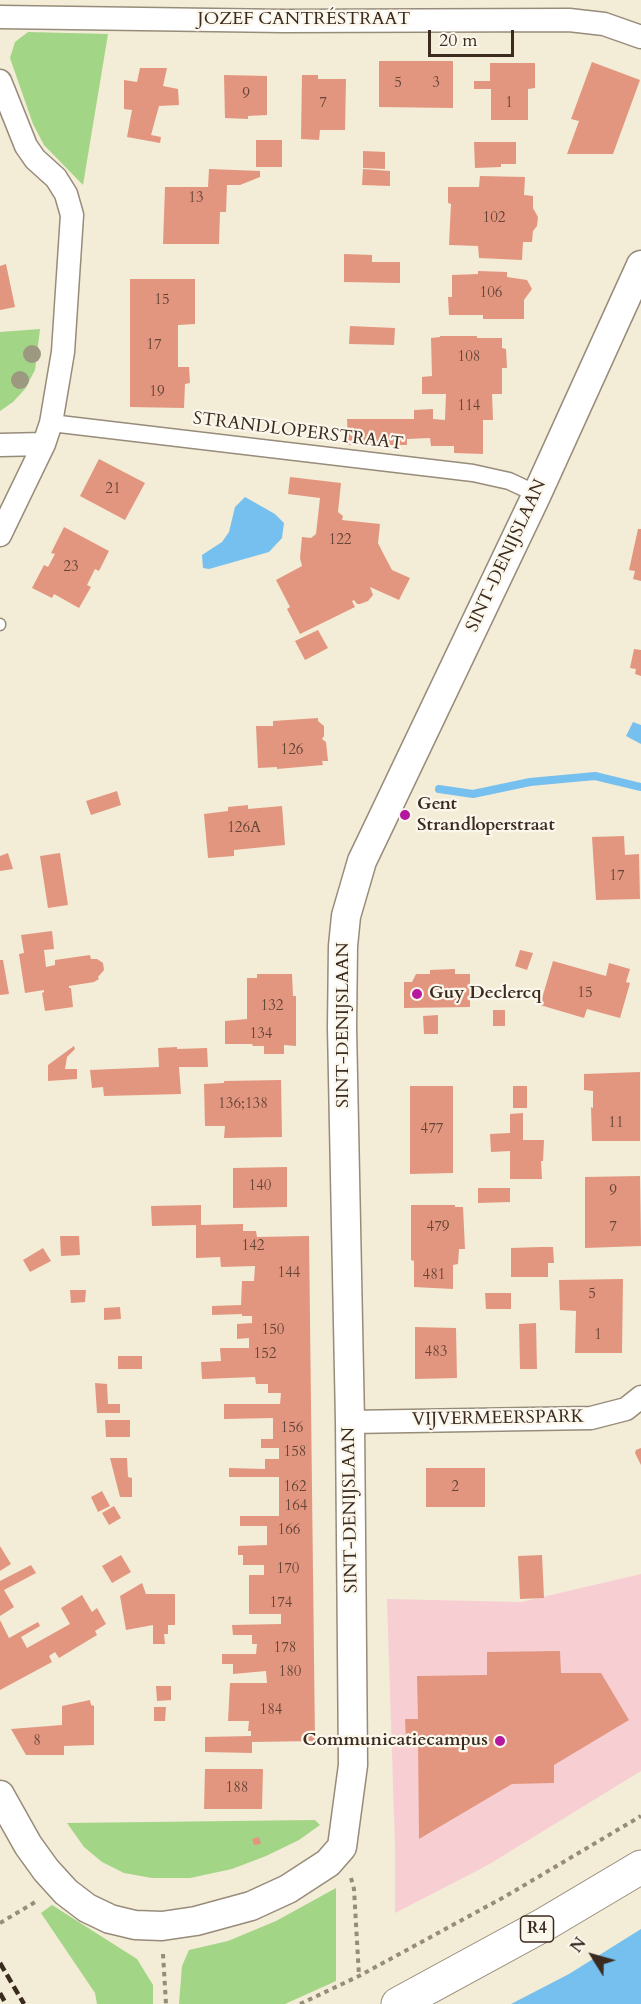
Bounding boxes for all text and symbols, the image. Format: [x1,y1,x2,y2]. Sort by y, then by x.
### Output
street label: JOZEF CANTRÉSTRAAT [198,9,410,31]
scale bar [431,18,516,56]
text: 20 m [439,28,478,53]
house number: 5 [394,75,402,93]
house number: 3 [432,75,440,93]
house number: 9 [242,86,250,104]
house number: 7 [319,95,327,113]
house number: 1 [505,95,513,113]
house number: 13 [188,190,204,208]
house number: 102 [482,210,506,228]
house number: 106 [479,285,503,303]
house number: 15 [154,292,170,310]
house number: 17 [146,337,162,355]
house number: 108 [457,349,481,367]
house number: 19 [149,384,165,402]
house number: 114 [457,398,481,416]
street label: STRANDLOPERSTRAAT [192,408,404,456]
street label: SINT-DENIJSLAAN [462,476,552,636]
house number: 21 [105,481,121,499]
house number: 122 [328,532,352,550]
house number: 23 [63,559,79,577]
house number: 126 [280,742,304,760]
place label: Gent Strandloperstraat [417,794,555,836]
marker: Gent Strandloperstraat [398,808,412,822]
house number: 126A [227,820,261,838]
house number: 17 [609,868,625,886]
street label: SINT-DENIJSLAAN [333,942,355,1108]
place label: Guy Declercq [429,983,542,1005]
house number: 15 [577,985,593,1003]
marker: Guy Declercq [410,987,424,1001]
house number: 132 [260,998,284,1016]
house number: 134 [249,1026,273,1044]
house number: 136;138 [218,1096,268,1114]
house number: 11 [608,1115,624,1133]
house number: 477 [420,1121,444,1139]
house number: 140 [248,1178,272,1196]
house number: 9 [609,1183,617,1201]
house number: 479 [426,1219,450,1237]
house number: 7 [609,1219,617,1237]
house number: 142 [241,1238,265,1256]
house number: 144 [277,1265,301,1283]
house number: 481 [422,1267,446,1285]
house number: 5 [588,1286,596,1304]
house number: 150 [261,1322,285,1340]
house number: 1 [594,1327,602,1345]
house number: 483 [424,1344,448,1362]
house number: 152 [253,1346,277,1364]
street label: VIJVERMEERSPARK [412,1407,584,1431]
house number: 156 [280,1420,304,1438]
street label: SINT-DENIJSLAAN [339,1427,363,1593]
house number: 158 [283,1444,307,1462]
house number: 162 [283,1479,307,1497]
house number: 2 [451,1479,459,1497]
house number: 164 [284,1498,308,1516]
house number: 166 [277,1522,301,1540]
house number: 170 [276,1561,300,1579]
house number: 174 [269,1595,293,1613]
house number: 178 [273,1640,297,1658]
house number: 180 [278,1664,302,1682]
house number: 184 [259,1702,283,1720]
place label: Communicatiecampus [302,1730,488,1752]
house number: 8 [33,1733,41,1751]
marker: Communicatiecampus [493,1734,507,1748]
house number: 188 [225,1780,249,1798]
road number: R4 [520,1916,554,1942]
north arrow [563,1926,623,1986]
text: N [566,1933,592,1957]

